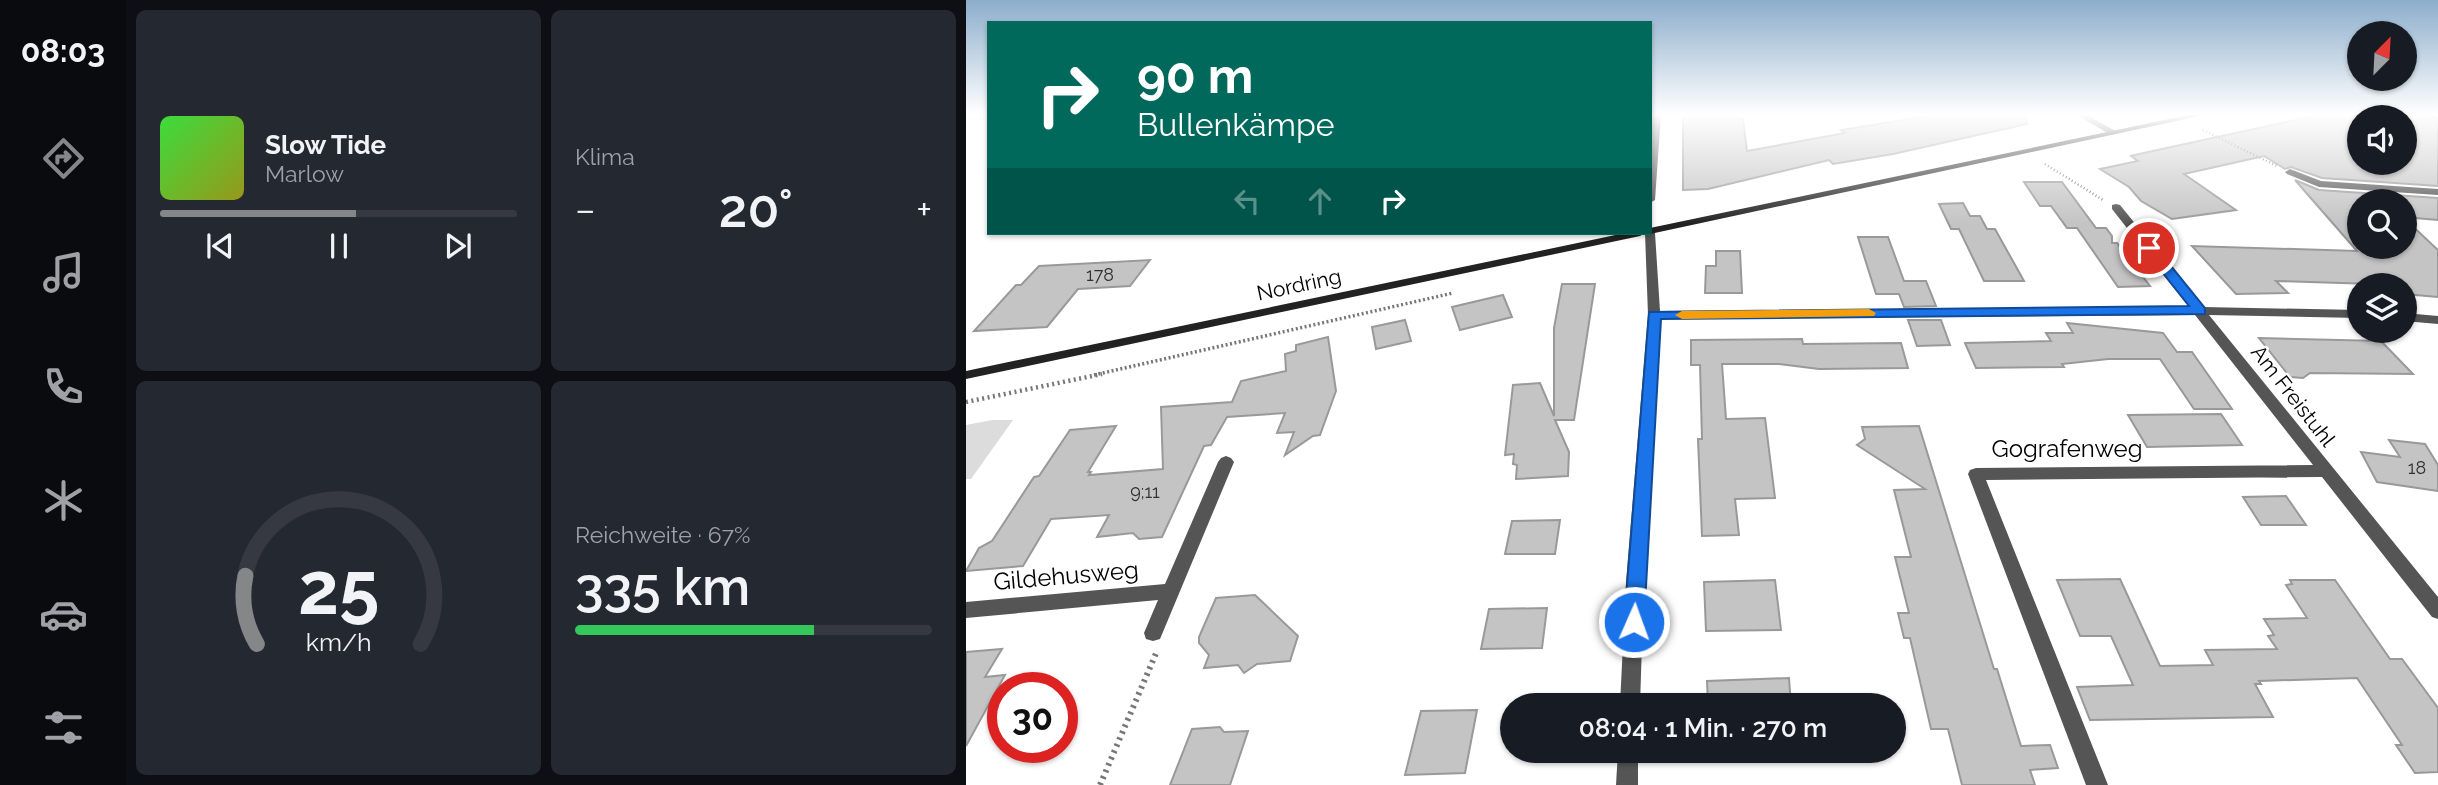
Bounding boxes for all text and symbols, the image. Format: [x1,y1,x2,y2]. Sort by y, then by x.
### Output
north arrow [2347,21,2417,91]
map controls [2347,21,2417,343]
text: 08:03 [21,32,105,69]
text: 90 m [1137,47,1253,104]
icon: right [1022,49,1113,140]
button: sound [2347,105,2417,175]
text: Bullenkämpe [1137,106,1334,143]
text: Slow Tide [265,130,386,160]
icon: directions [39,134,88,183]
text: Klima [575,143,635,170]
text: Marlow [265,160,344,187]
text: 20° [719,178,793,239]
icon: left [1228,182,1266,220]
icon: ahead [1301,182,1339,220]
icon: right [1374,182,1412,220]
text: − [575,187,595,232]
text: + [916,187,932,232]
button: search [2347,189,2417,259]
pin [2119,218,2179,278]
icon: previous [201,227,239,265]
icon: pause [320,227,358,265]
icon: next [439,227,477,265]
icon: arrive [2130,229,2168,267]
icon: music [39,248,88,297]
street label: Nordring [1254,263,1343,306]
house number: 178 [1086,264,1114,285]
button: layers [2347,273,2417,343]
street label: Am Freistuhl [2246,340,2341,452]
icon: phone [39,362,88,411]
street label: Gografenweg [1991,434,2143,463]
house number: 18 [2408,457,2426,478]
icon: climate [39,476,88,525]
house number: 9;11 [1130,481,1160,502]
text: Reichweite · 67% [575,521,750,548]
text: 25 [298,546,379,631]
street label: Gildehusweg [992,555,1140,596]
text: 335 km [575,556,750,617]
position arrow [1597,585,1671,659]
icon: car [39,590,88,639]
text: km/h [306,627,371,657]
speed limit sign: 30 [987,672,1078,763]
icon: filters [39,703,88,752]
text: 08:04 · 1 Min. · 270 m [1579,713,1827,743]

